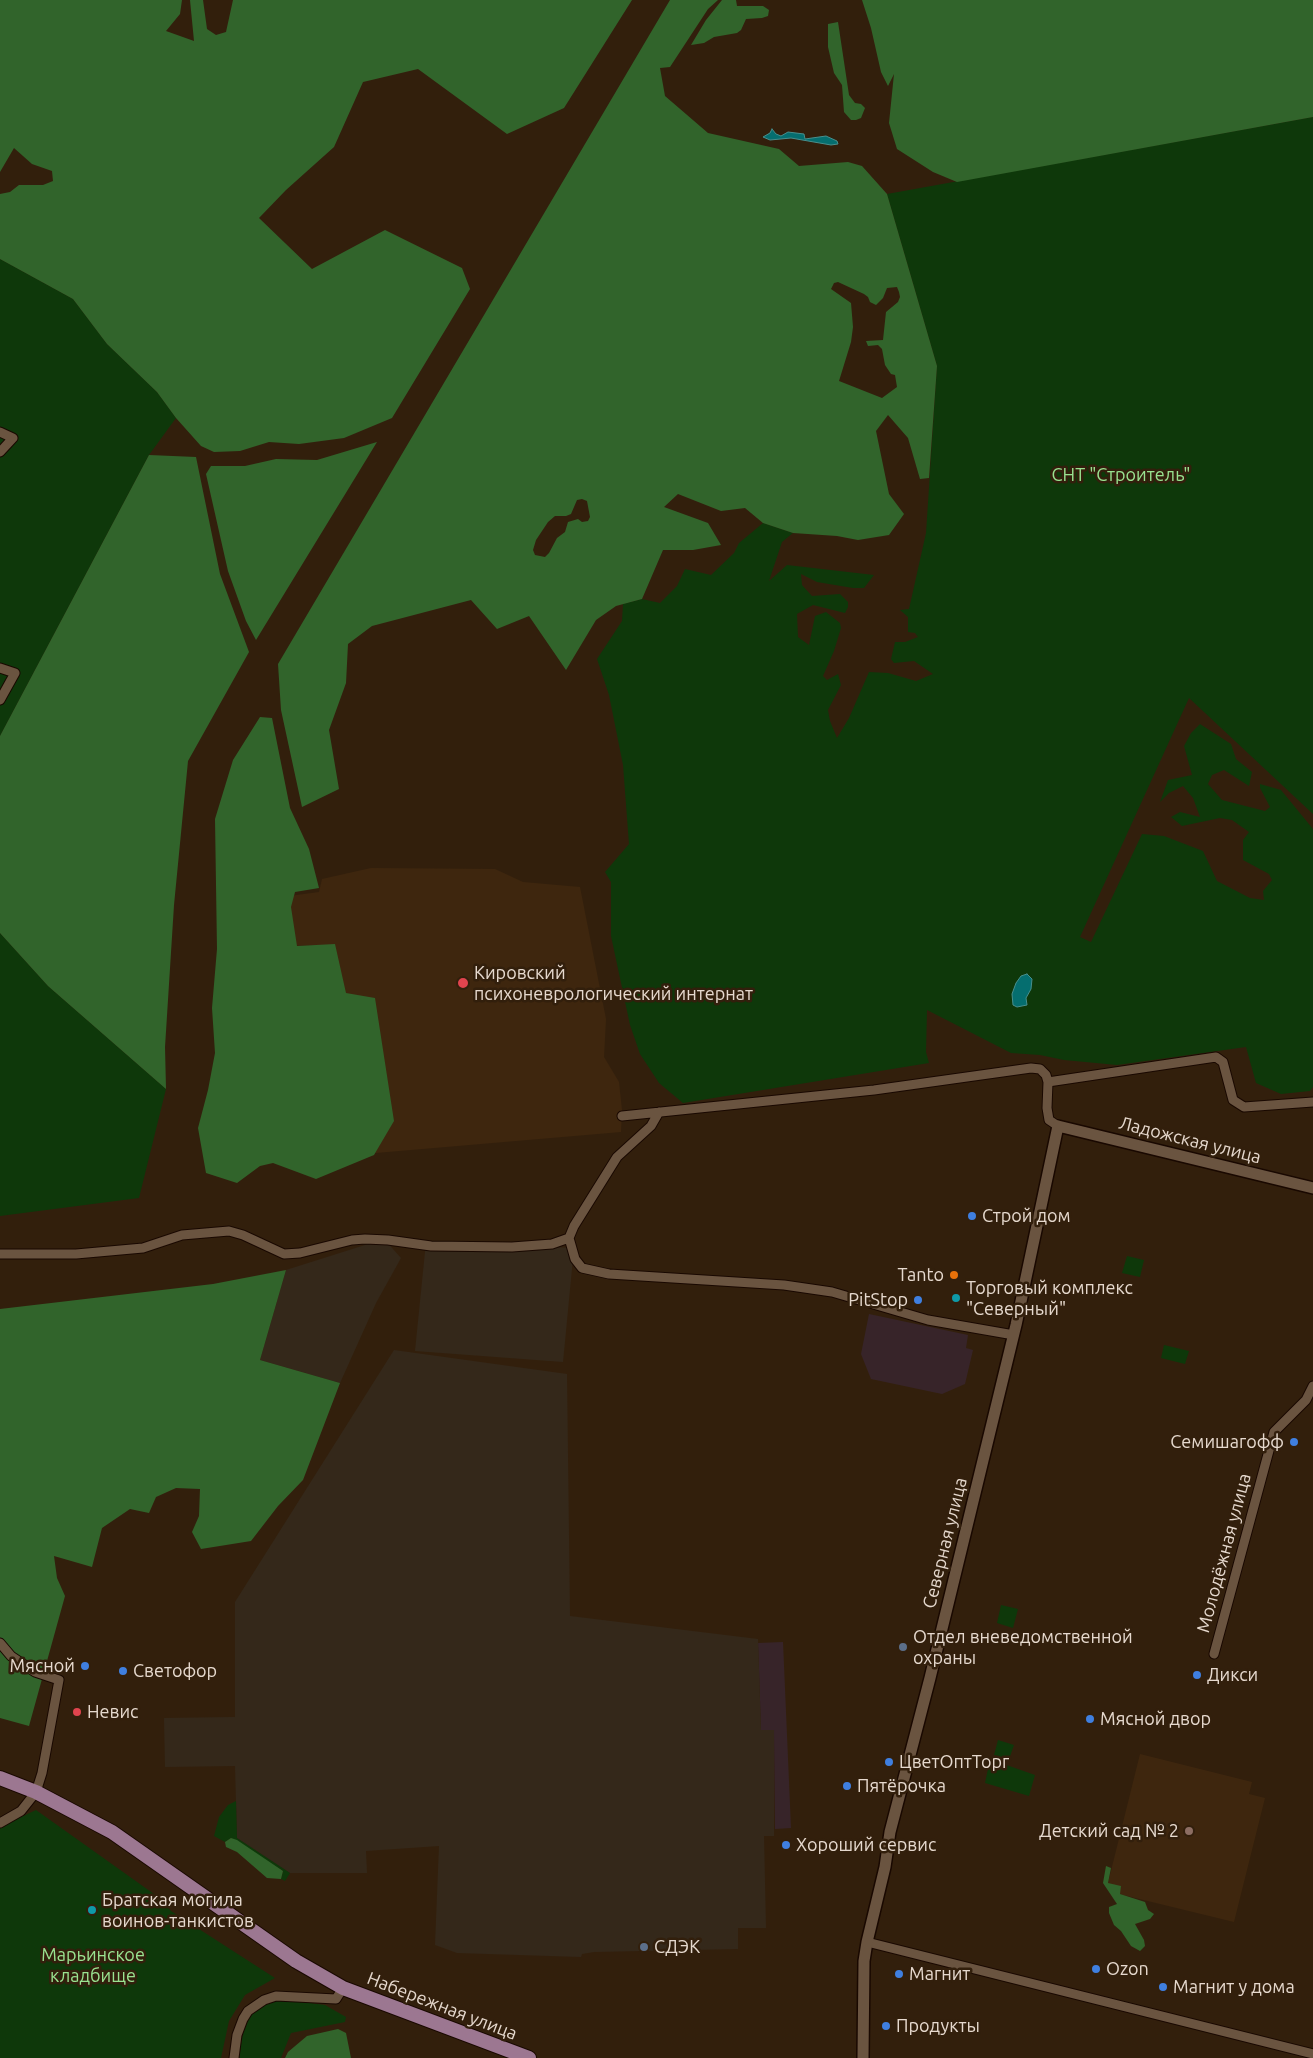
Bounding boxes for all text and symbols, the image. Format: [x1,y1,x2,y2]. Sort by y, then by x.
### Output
park label: СНТ "Строитель" [1052,464,1190,486]
place label: Кировский психоневрологический интернат [474,962,753,1004]
marker: Кировский психоневрологический интернат [456,976,470,990]
street label: Ладожская улица [1117,1112,1263,1168]
place label: Строй дом [982,1205,1071,1227]
marker: Строй дом [966,1210,978,1222]
place label: Tanto [898,1264,944,1286]
marker: Tanto [948,1269,960,1281]
place label: Торговый комплекс "Северный" [966,1277,1133,1320]
place label: PitStop [848,1289,908,1311]
marker: Торговый комплекс "Северный" [950,1292,962,1304]
marker: PitStop [912,1294,924,1306]
place label: Семишагофф [1170,1431,1284,1453]
marker: Семишагофф [1288,1436,1300,1448]
street label: Молодёжная улица [1192,1471,1256,1635]
street label: Северная улица [918,1475,972,1611]
place label: Отдел вневедомственной охраны [913,1626,1133,1668]
marker: Отдел вневедомственной охраны [897,1641,909,1653]
place label: Мясной [10,1655,75,1677]
marker: Мясной [79,1660,91,1672]
place label: Светофор [133,1660,217,1682]
place label: Дикси [1207,1664,1258,1686]
marker: Светофор [117,1665,129,1677]
marker: Дикси [1191,1669,1203,1681]
place label: Невис [87,1701,138,1723]
marker: Невис [71,1706,83,1718]
place label: Мясной двор [1100,1708,1211,1730]
marker: Мясной двор [1084,1713,1096,1725]
place label: ЦветОптТорг [899,1751,1009,1773]
marker: ЦветОптТорг [883,1756,895,1768]
place label: Пятёрочка [857,1775,946,1797]
marker: Пятёрочка [841,1780,853,1792]
place label: Детский сад № 2 [1039,1820,1179,1842]
marker: Детский сад № 2 [1183,1825,1195,1837]
place label: Хороший сервис [796,1834,936,1856]
marker: Хороший сервис [780,1839,792,1851]
place label: Братская могила воинов-танкистов [102,1889,254,1932]
marker: Братская могила воинов-танкистов [86,1904,98,1916]
place label: СДЭК [654,1936,700,1958]
marker: СДЭК [638,1941,650,1953]
park label: Марьинское кладбище [41,1944,145,1986]
place label: Ozon [1106,1958,1149,1980]
place label: Магнит [909,1963,970,1985]
marker: Ozon [1090,1963,1102,1975]
street label: Набережная улица [364,1967,520,2045]
marker: Магнит [893,1968,905,1980]
place label: Магнит у дома [1173,1976,1295,1998]
marker: Магнит у дома [1157,1981,1169,1993]
place label: Продукты [896,2015,980,2037]
marker: Продукты [880,2020,892,2032]

